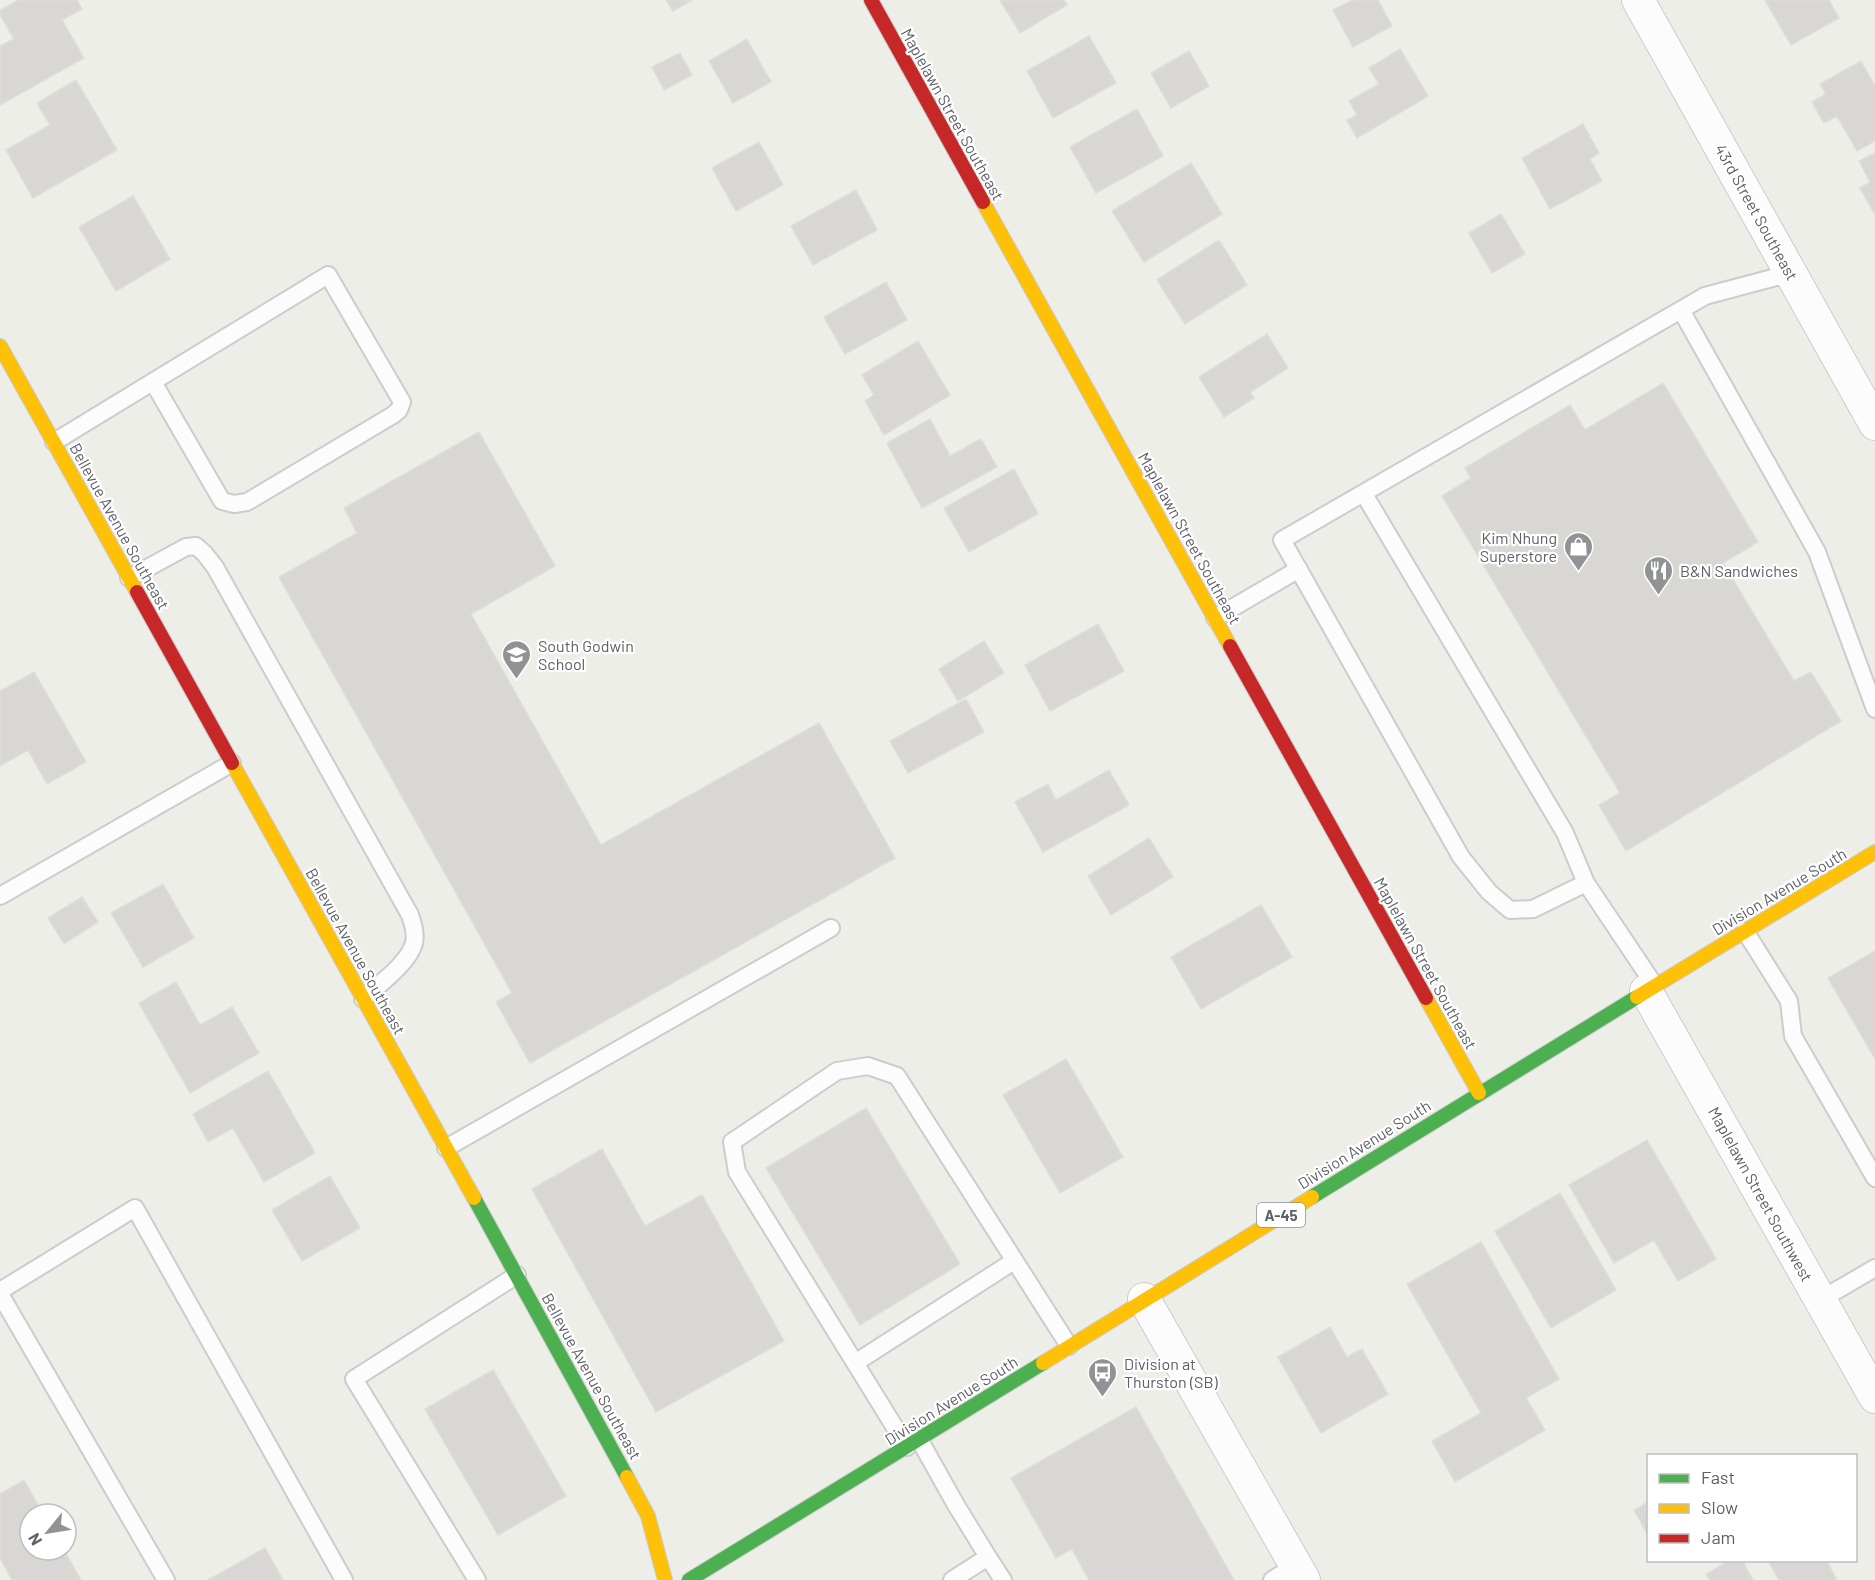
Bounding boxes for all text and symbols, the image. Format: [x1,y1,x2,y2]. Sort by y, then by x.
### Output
street label: Maplelawn Street Southeast [898,25,1008,203]
street label: 43rd Street Southeast [1712,141,1802,283]
street label: Bellevue Avenue Southeast [66,439,174,613]
street label: Maplelawn Street Southeast [1135,449,1245,627]
place label: Kim Nhung Superstore [1480,528,1557,565]
shop icon: Kim Nhung Superstore [1562,530,1594,572]
restaurant icon: B&N Sandwiches [1643,554,1675,596]
place label: B&N Sandwiches [1680,561,1798,580]
place label: South Godwin School [538,636,634,673]
school or university icon: South Godwin School [501,638,533,680]
street label: Division Avenue South [1708,843,1850,939]
street label: Bellevue Avenue Southeast [302,864,410,1038]
street label: Maplelawn Street Southeast [1371,874,1481,1052]
street label: Division Avenue South [1294,1095,1434,1193]
street label: Maplelawn Street Southwest [1705,1103,1817,1285]
road number: A-45 [1257,1203,1305,1227]
street label: Bellevue Avenue Southeast [538,1289,646,1463]
street label: Division Avenue South [881,1351,1021,1449]
place label: Division at Thurston (SB) [1124,1354,1218,1391]
bus stop icon: Division at Thurston (SB) [1087,1356,1119,1398]
legend [1647,1454,1857,1562]
text: Fast [1701,1466,1735,1488]
text: Slow [1701,1496,1738,1518]
north arrow [18,1502,78,1562]
text: Jam [1701,1526,1735,1548]
text: N [24,1530,45,1549]

